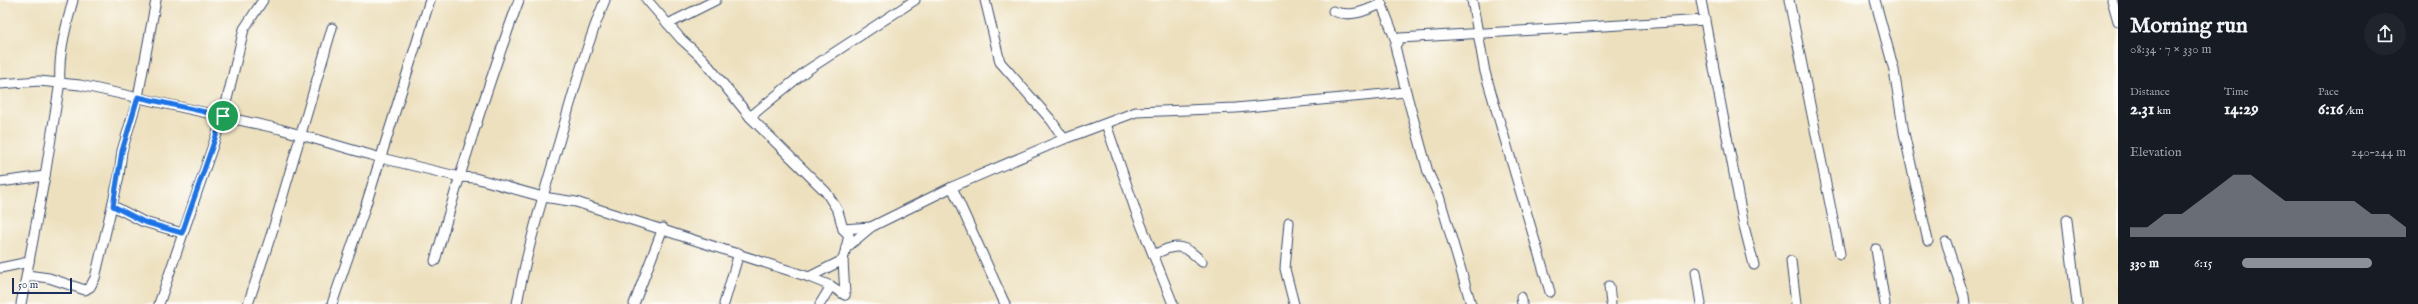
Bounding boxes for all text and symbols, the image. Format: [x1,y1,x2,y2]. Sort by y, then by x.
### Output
text: Morning run [2130,12,2248,40]
button: share [2364,13,2406,55]
text: 08:34 · 7 × 330 m [2130,41,2212,58]
text: Distance [2130,85,2170,99]
text: Time [2224,85,2248,99]
text: Pace [2318,85,2339,99]
pin [206,99,240,133]
text: 2.31 [2130,99,2154,120]
text: 14:29 [2224,99,2259,120]
text: 6:16 [2318,99,2343,120]
text: km [2154,104,2171,118]
text: /km [2343,104,2364,118]
icon: arrive [212,105,234,127]
text: Elevation [2130,144,2182,161]
text: 240–244 m [2351,144,2406,161]
text: 330 m [2130,255,2159,272]
text: 6:15 [2194,255,2212,272]
scale bar [12,276,72,295]
text: 50 m [18,278,38,292]

